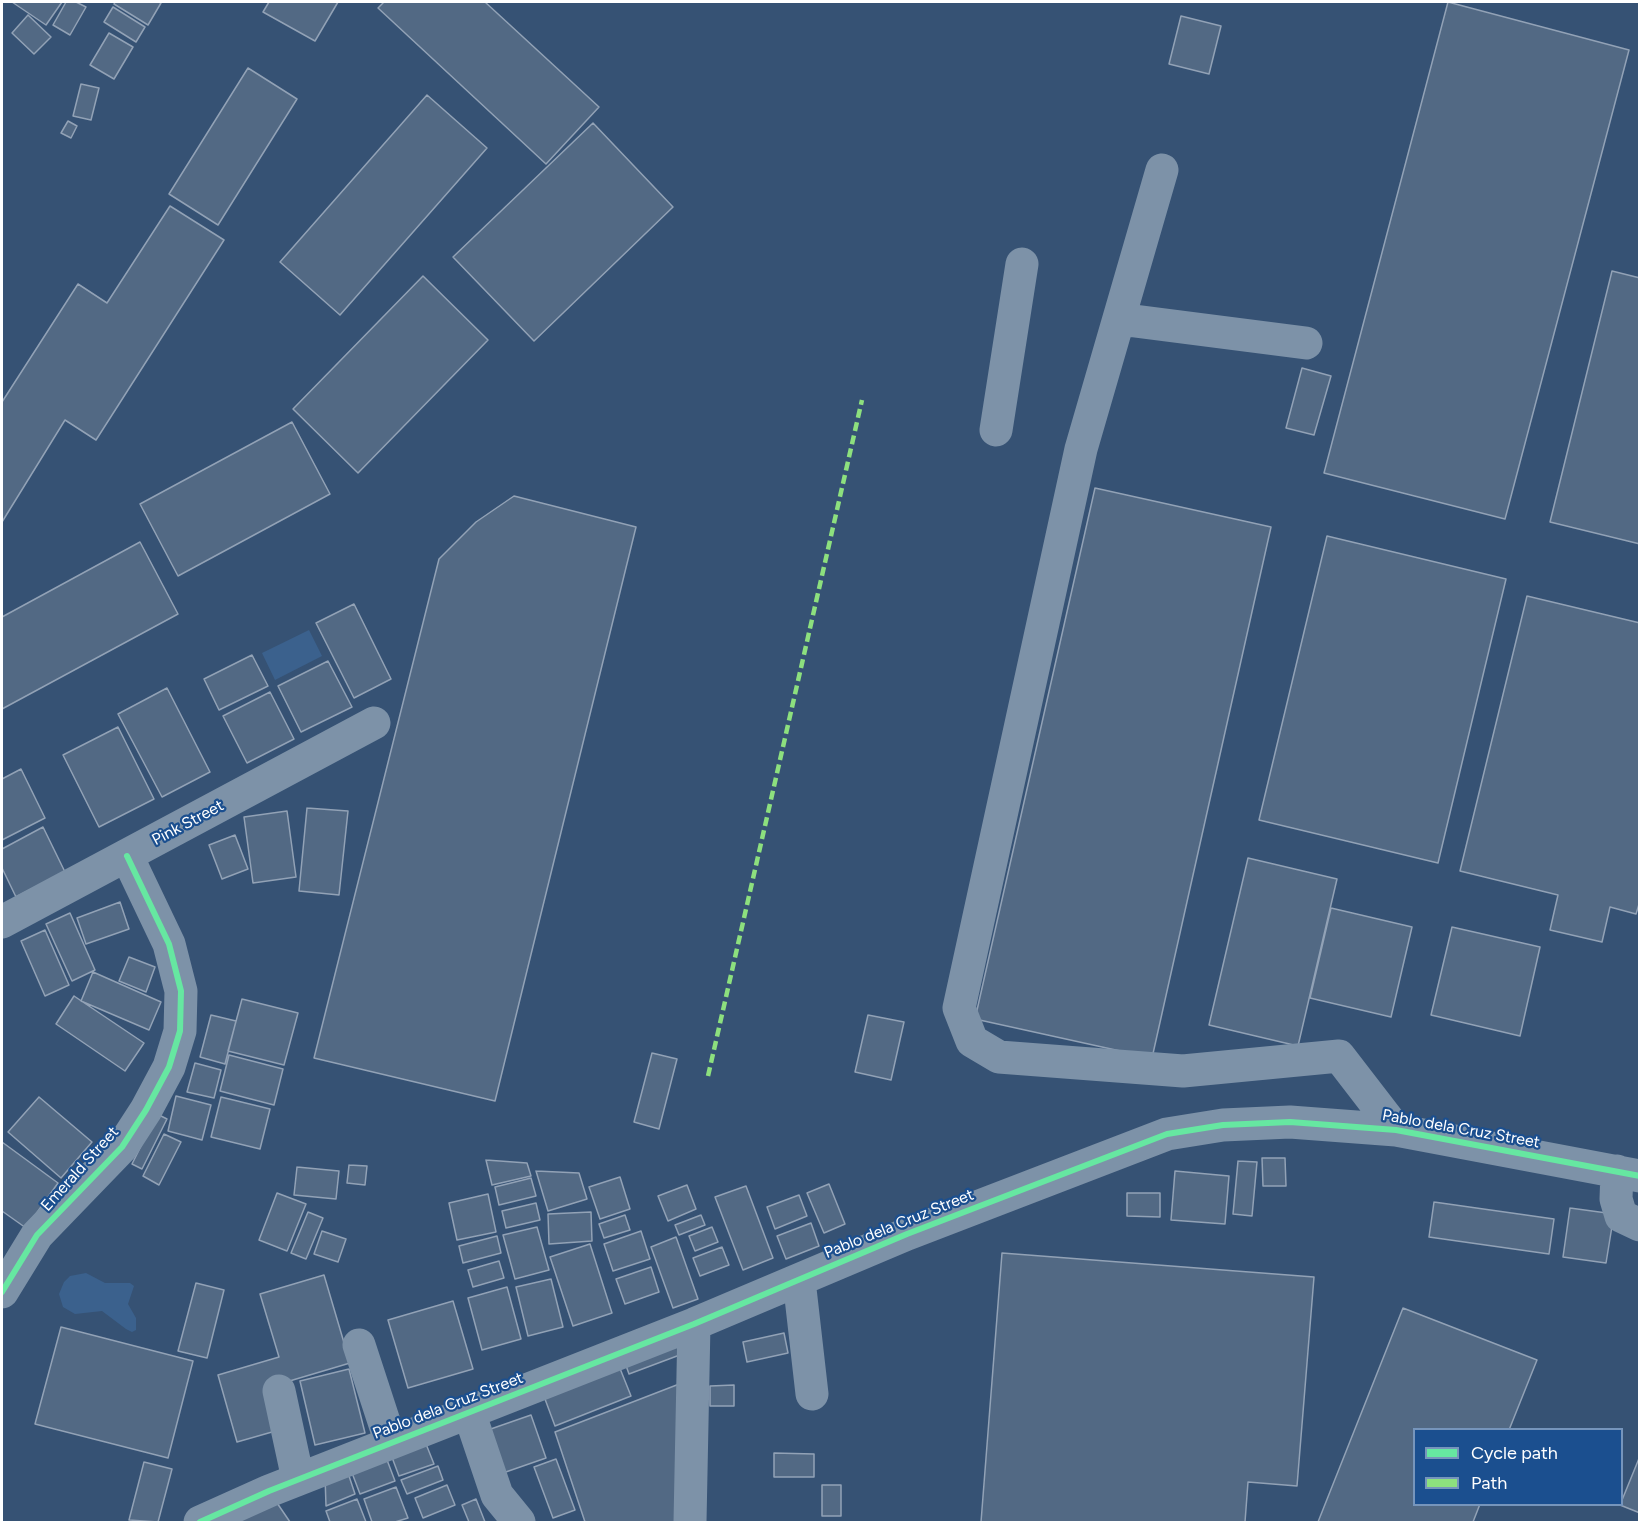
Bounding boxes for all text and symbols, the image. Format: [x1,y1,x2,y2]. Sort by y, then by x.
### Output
street label: Pink Street [149,796,227,850]
street label: Pablo dela Cruz Street [1381,1106,1541,1152]
street label: Emerald Street [37,1123,123,1215]
street label: Pablo dela Cruz Street [821,1185,977,1263]
street label: Pablo dela Cruz Street [370,1368,526,1444]
legend [1413,1428,1623,1506]
text: Cycle path [1471,1442,1558,1464]
text: Path [1471,1472,1507,1494]

